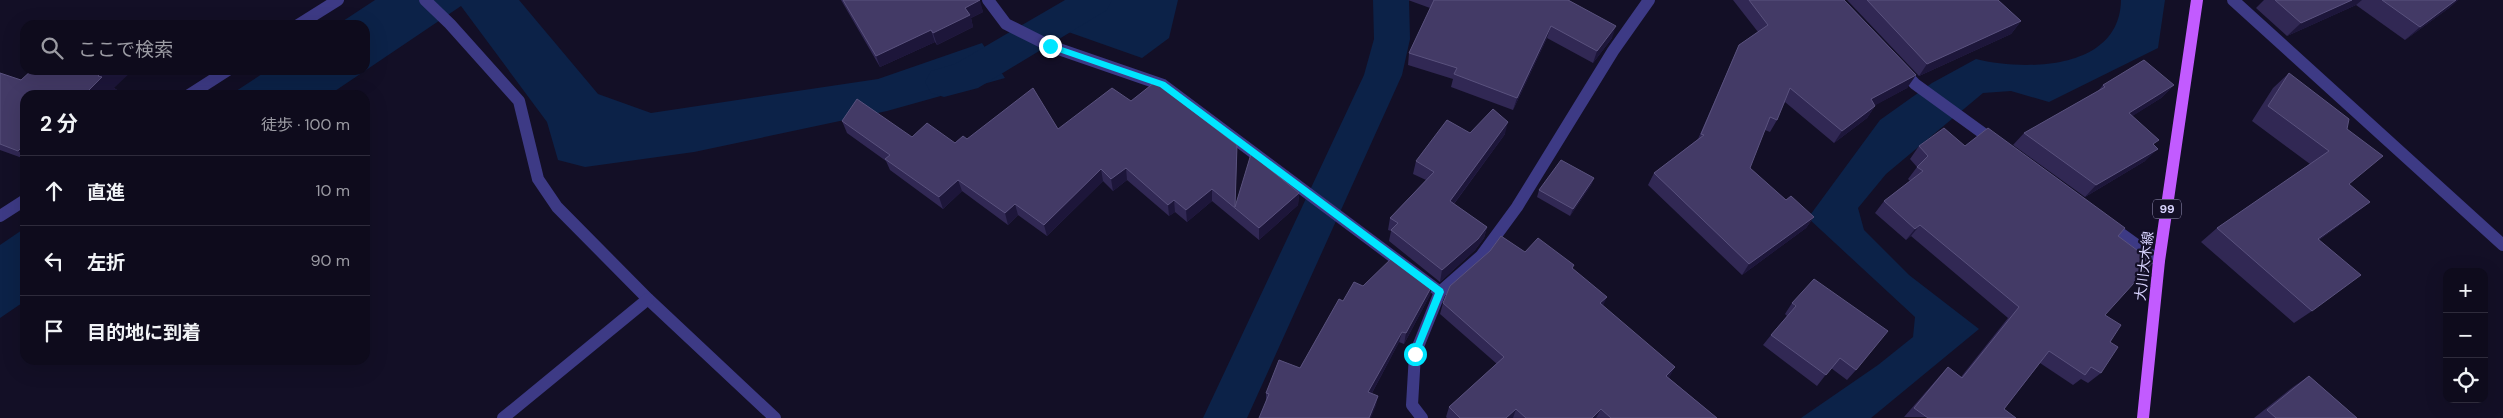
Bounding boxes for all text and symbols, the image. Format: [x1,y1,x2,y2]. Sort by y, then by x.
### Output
search box [20,20,370,75]
icon: search [38,34,66,62]
route end [1039,35,1062,58]
text: ここで検索 [78,37,173,62]
text: 2 分 [40,110,78,138]
text: 徒歩 · 100 m [261,114,350,135]
icon: ahead [40,177,68,205]
text: 直進 [87,180,125,205]
text: 10 m [316,180,350,201]
road number: 99 [2153,200,2181,218]
street label: 大川大木線 [2131,230,2157,302]
icon: left [40,247,68,275]
text: 左折 [87,250,125,275]
text: 90 m [310,250,350,271]
map controls [2443,268,2488,403]
button: + [2443,268,2488,313]
button: − [2443,313,2488,358]
icon: arrive [40,317,68,345]
text: 目的地に到着 [87,320,201,345]
route start [1404,343,1427,366]
button: locate [2443,358,2488,403]

